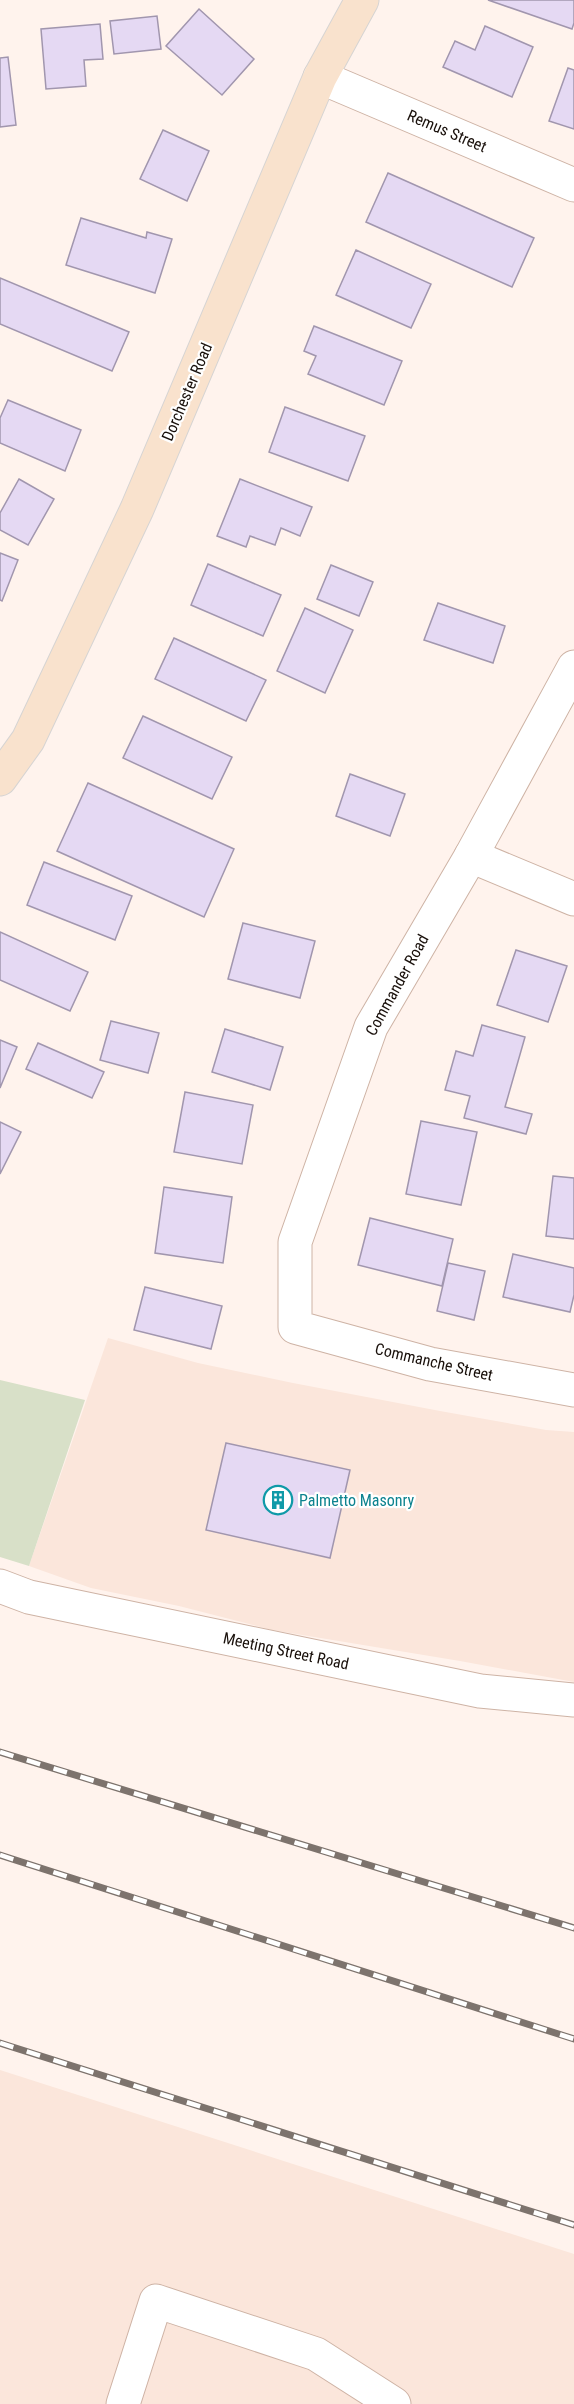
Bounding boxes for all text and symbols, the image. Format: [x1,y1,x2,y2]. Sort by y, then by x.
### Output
street label: Remus Street [405,106,490,156]
street label: Dorchester Road [158,340,216,444]
street label: Commander Road [361,931,433,1039]
street label: Commanche Street [373,1339,495,1385]
building icon: Palmetto Masonry [262,1484,294,1516]
place label: Palmetto Masonry [299,1491,415,1510]
street label: Meeting Street Road [221,1628,351,1674]

